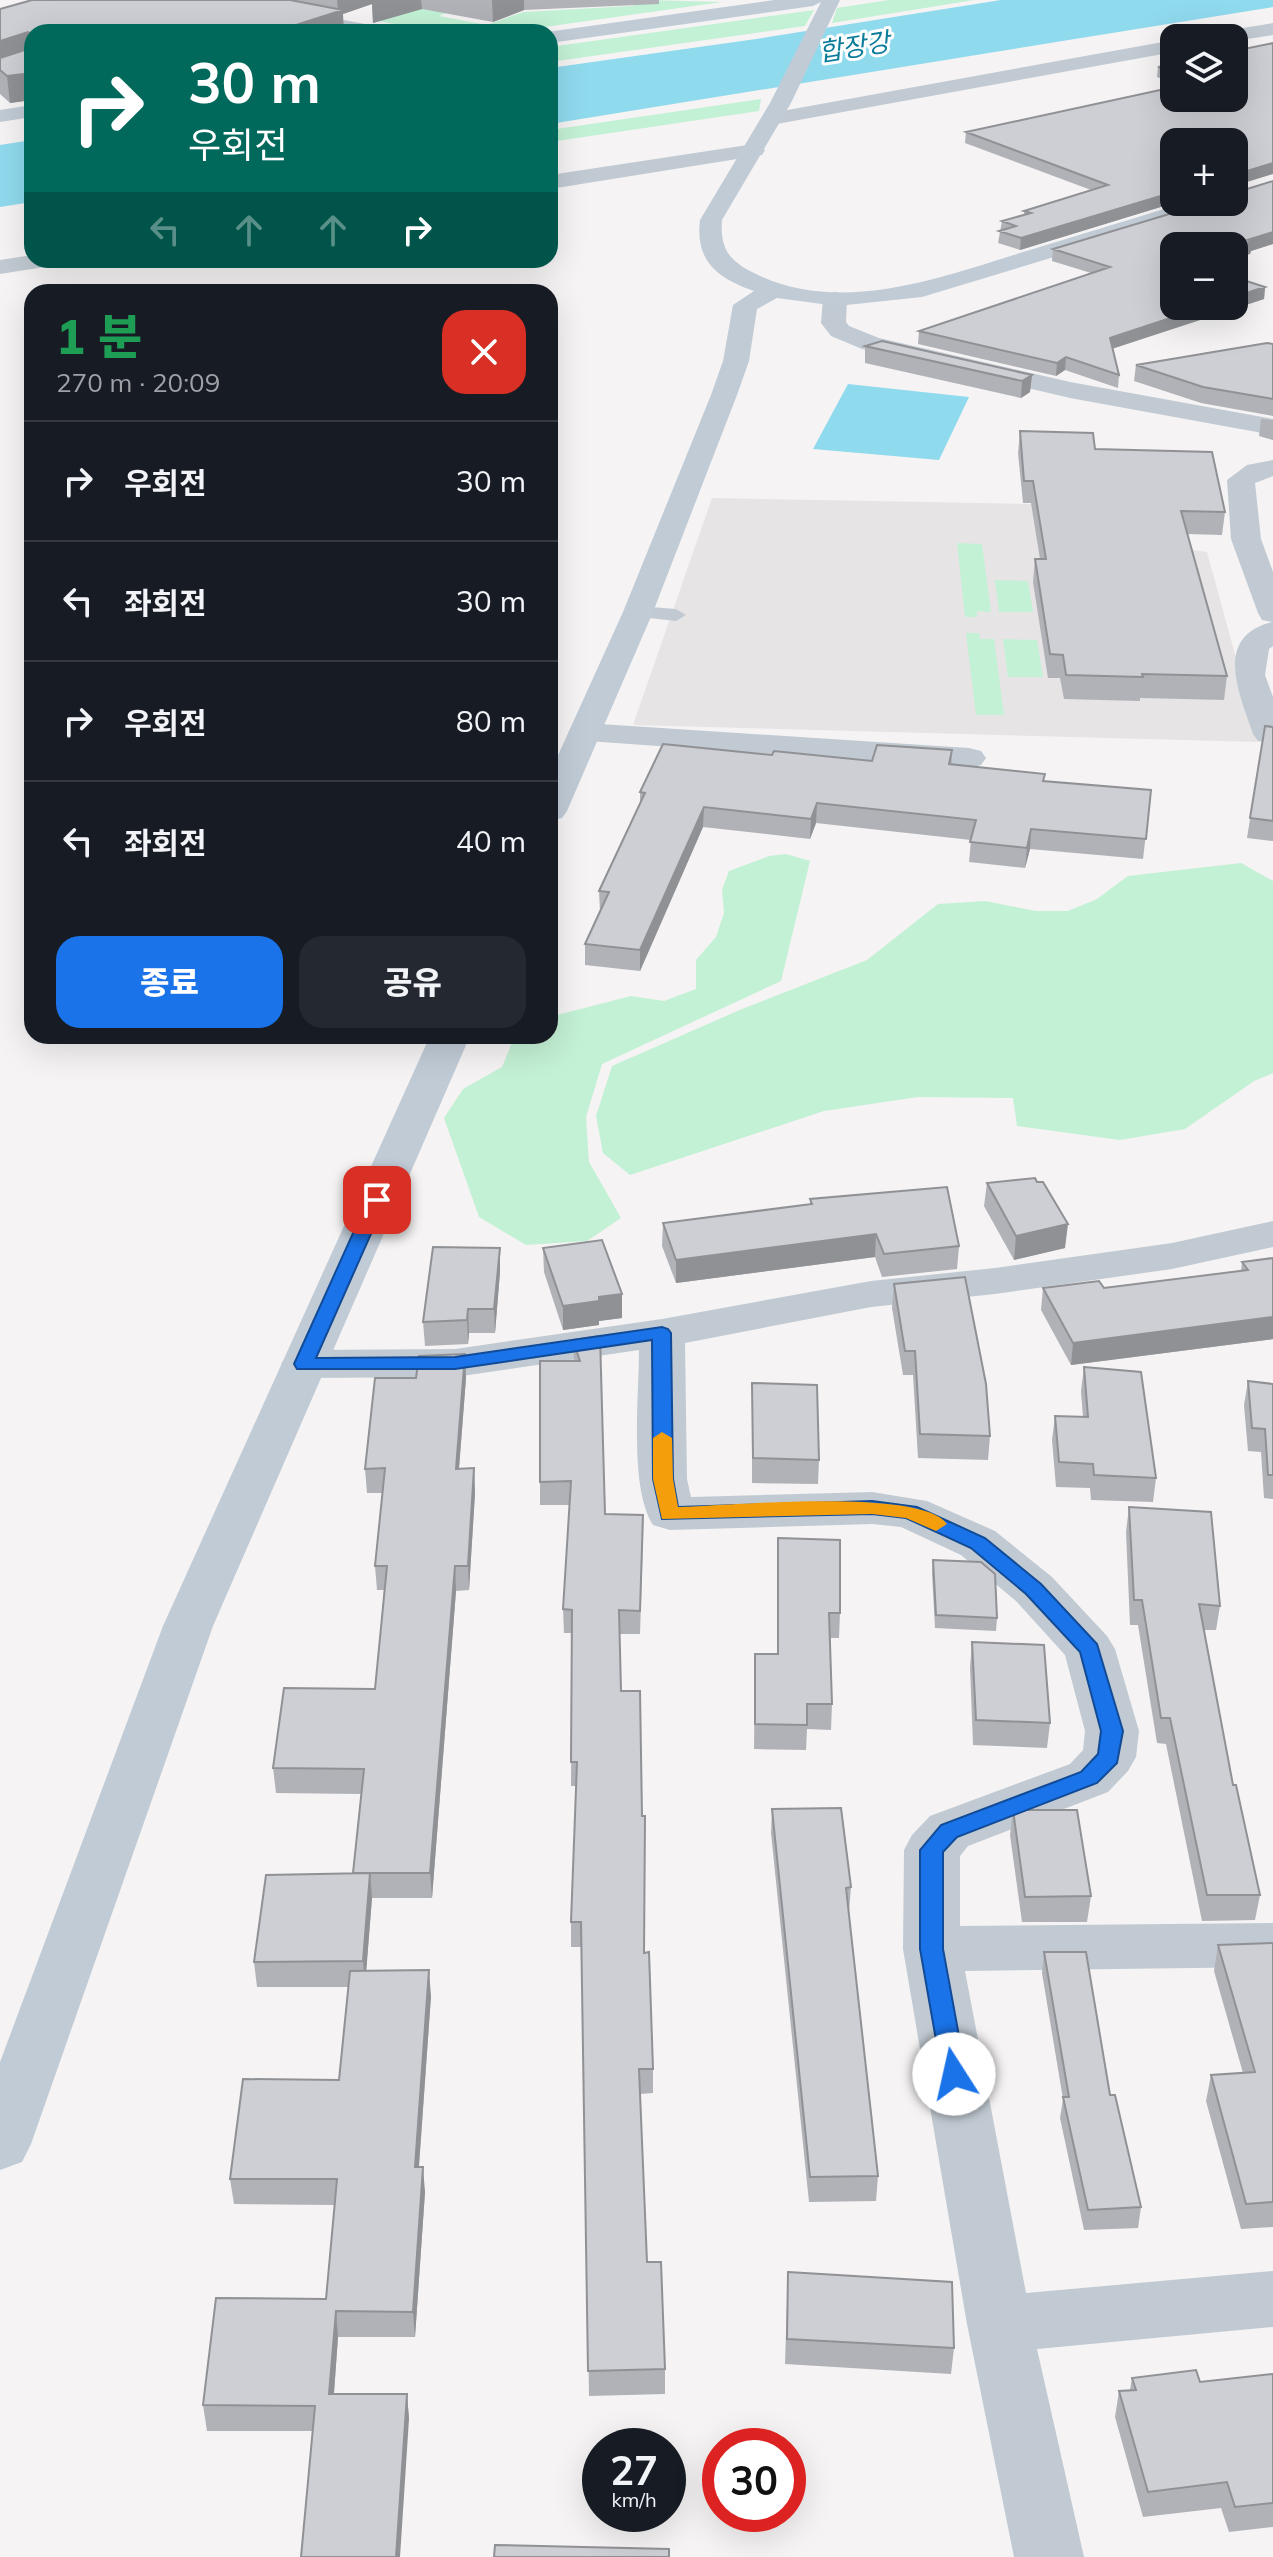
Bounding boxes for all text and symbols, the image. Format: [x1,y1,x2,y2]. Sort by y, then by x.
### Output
water label: 합장강 [816,24,895,68]
map controls [1160,24,1248,320]
button: layers [1160,24,1248,112]
text: 30 m [188,47,321,117]
icon: right [56,56,160,160]
text: 우회전 [188,122,287,167]
button: + [1160,128,1248,216]
icon: left [143,208,187,252]
icon: ahead [227,208,271,252]
icon: ahead [311,208,355,252]
icon: right [395,208,439,252]
button: − [1160,232,1248,320]
text: 1 분 [56,306,143,366]
button: close [442,310,526,394]
text: 270 m · 20:09 [56,366,220,399]
icon: right [56,459,100,503]
text: 30 m [456,462,526,500]
text: 우회전 [124,464,207,502]
icon: left [56,579,100,623]
text: 30 m [456,582,526,620]
text: 좌회전 [124,584,207,622]
icon: right [56,699,100,743]
text: 80 m [456,702,526,740]
text: 우회전 [124,704,207,742]
icon: left [56,819,100,863]
text: 40 m [456,822,526,860]
text: 좌회전 [124,824,207,862]
button: 종료 [56,936,283,1028]
button: 공유 [299,936,526,1028]
pin [343,1166,411,1234]
icon: arrive [355,1178,399,1222]
position arrow [912,2032,996,2116]
speed limit sign: 30 [702,2428,806,2532]
text: 27 [610,2445,658,2495]
text: km/h [611,2487,657,2512]

